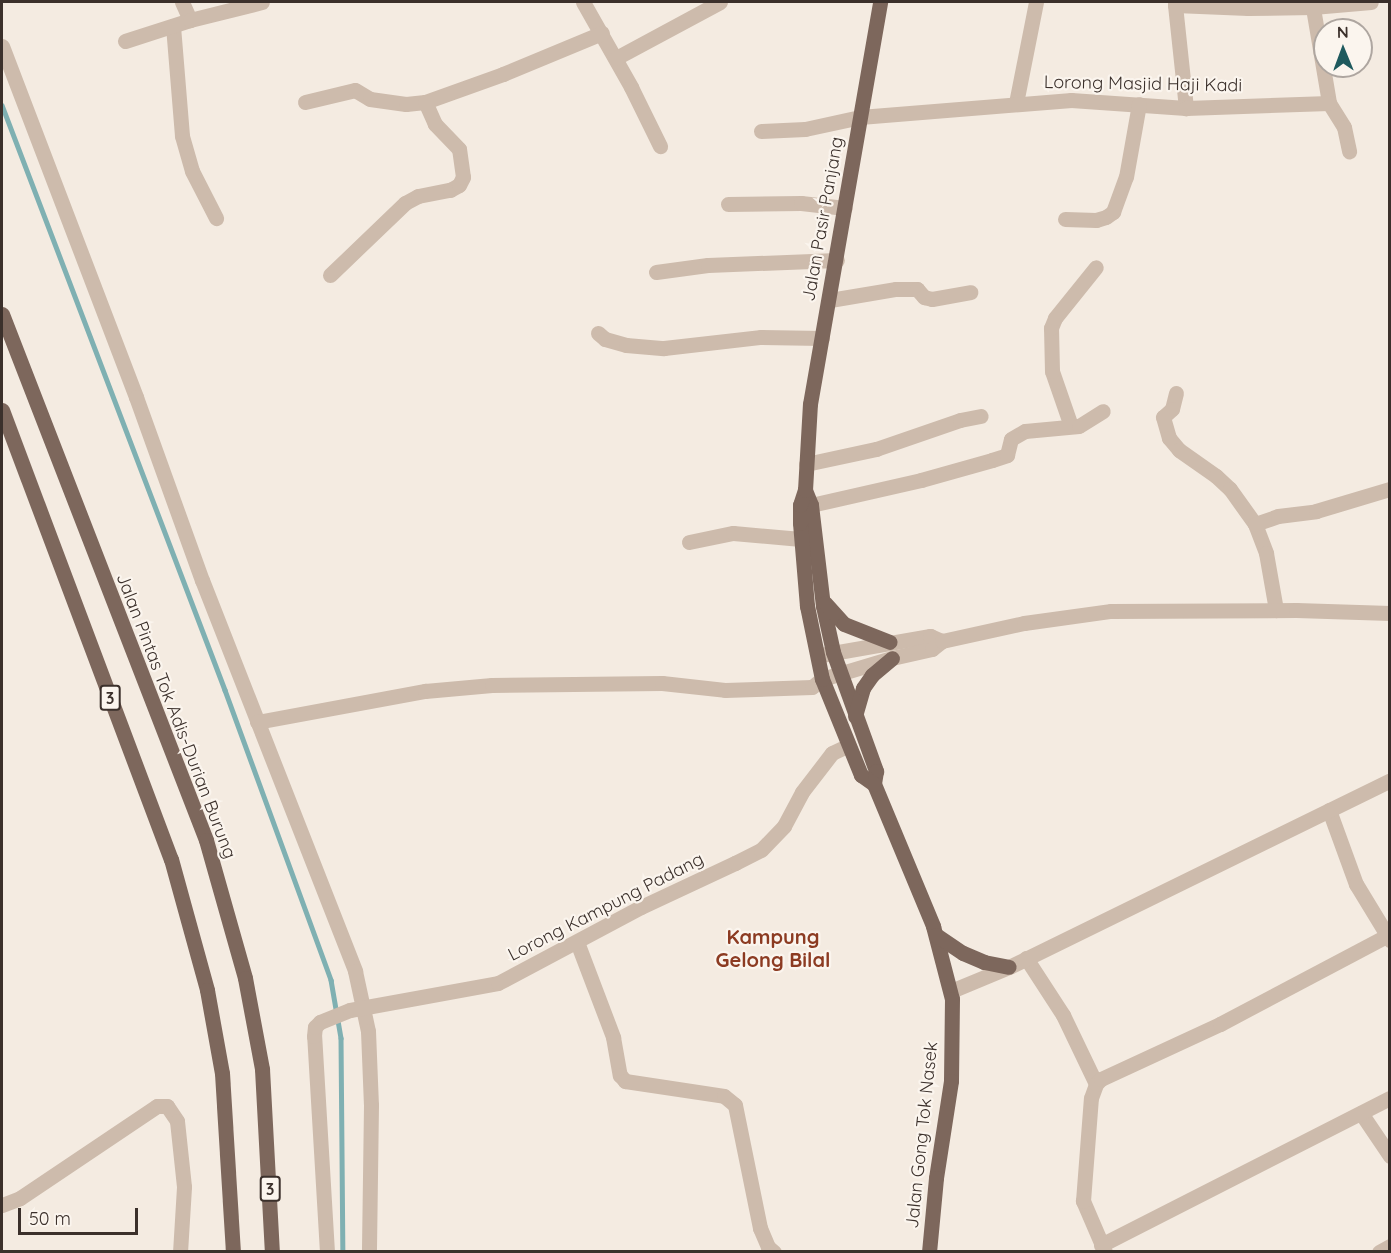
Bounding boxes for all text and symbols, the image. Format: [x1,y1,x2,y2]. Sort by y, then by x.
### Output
north arrow [1313,18,1373,78]
text: N [1337,22,1349,42]
street label: Lorong Masjid Haji Kadi [1044,71,1242,97]
street label: Jalan Pasir Panjang [798,135,848,303]
street label: Jalan Pintas Tok Adis-Durian Burung [111,570,241,862]
road number: 3 [100,685,120,711]
street label: Lorong Kampung Padang [505,848,707,966]
district label: Kampung Gelong Bilal [716,925,830,972]
street label: Jalan Gong Tok Nasek [901,1040,943,1230]
road number: 3 [260,1176,280,1202]
scale bar [21,1196,141,1234]
text: 50 m [29,1207,71,1230]

